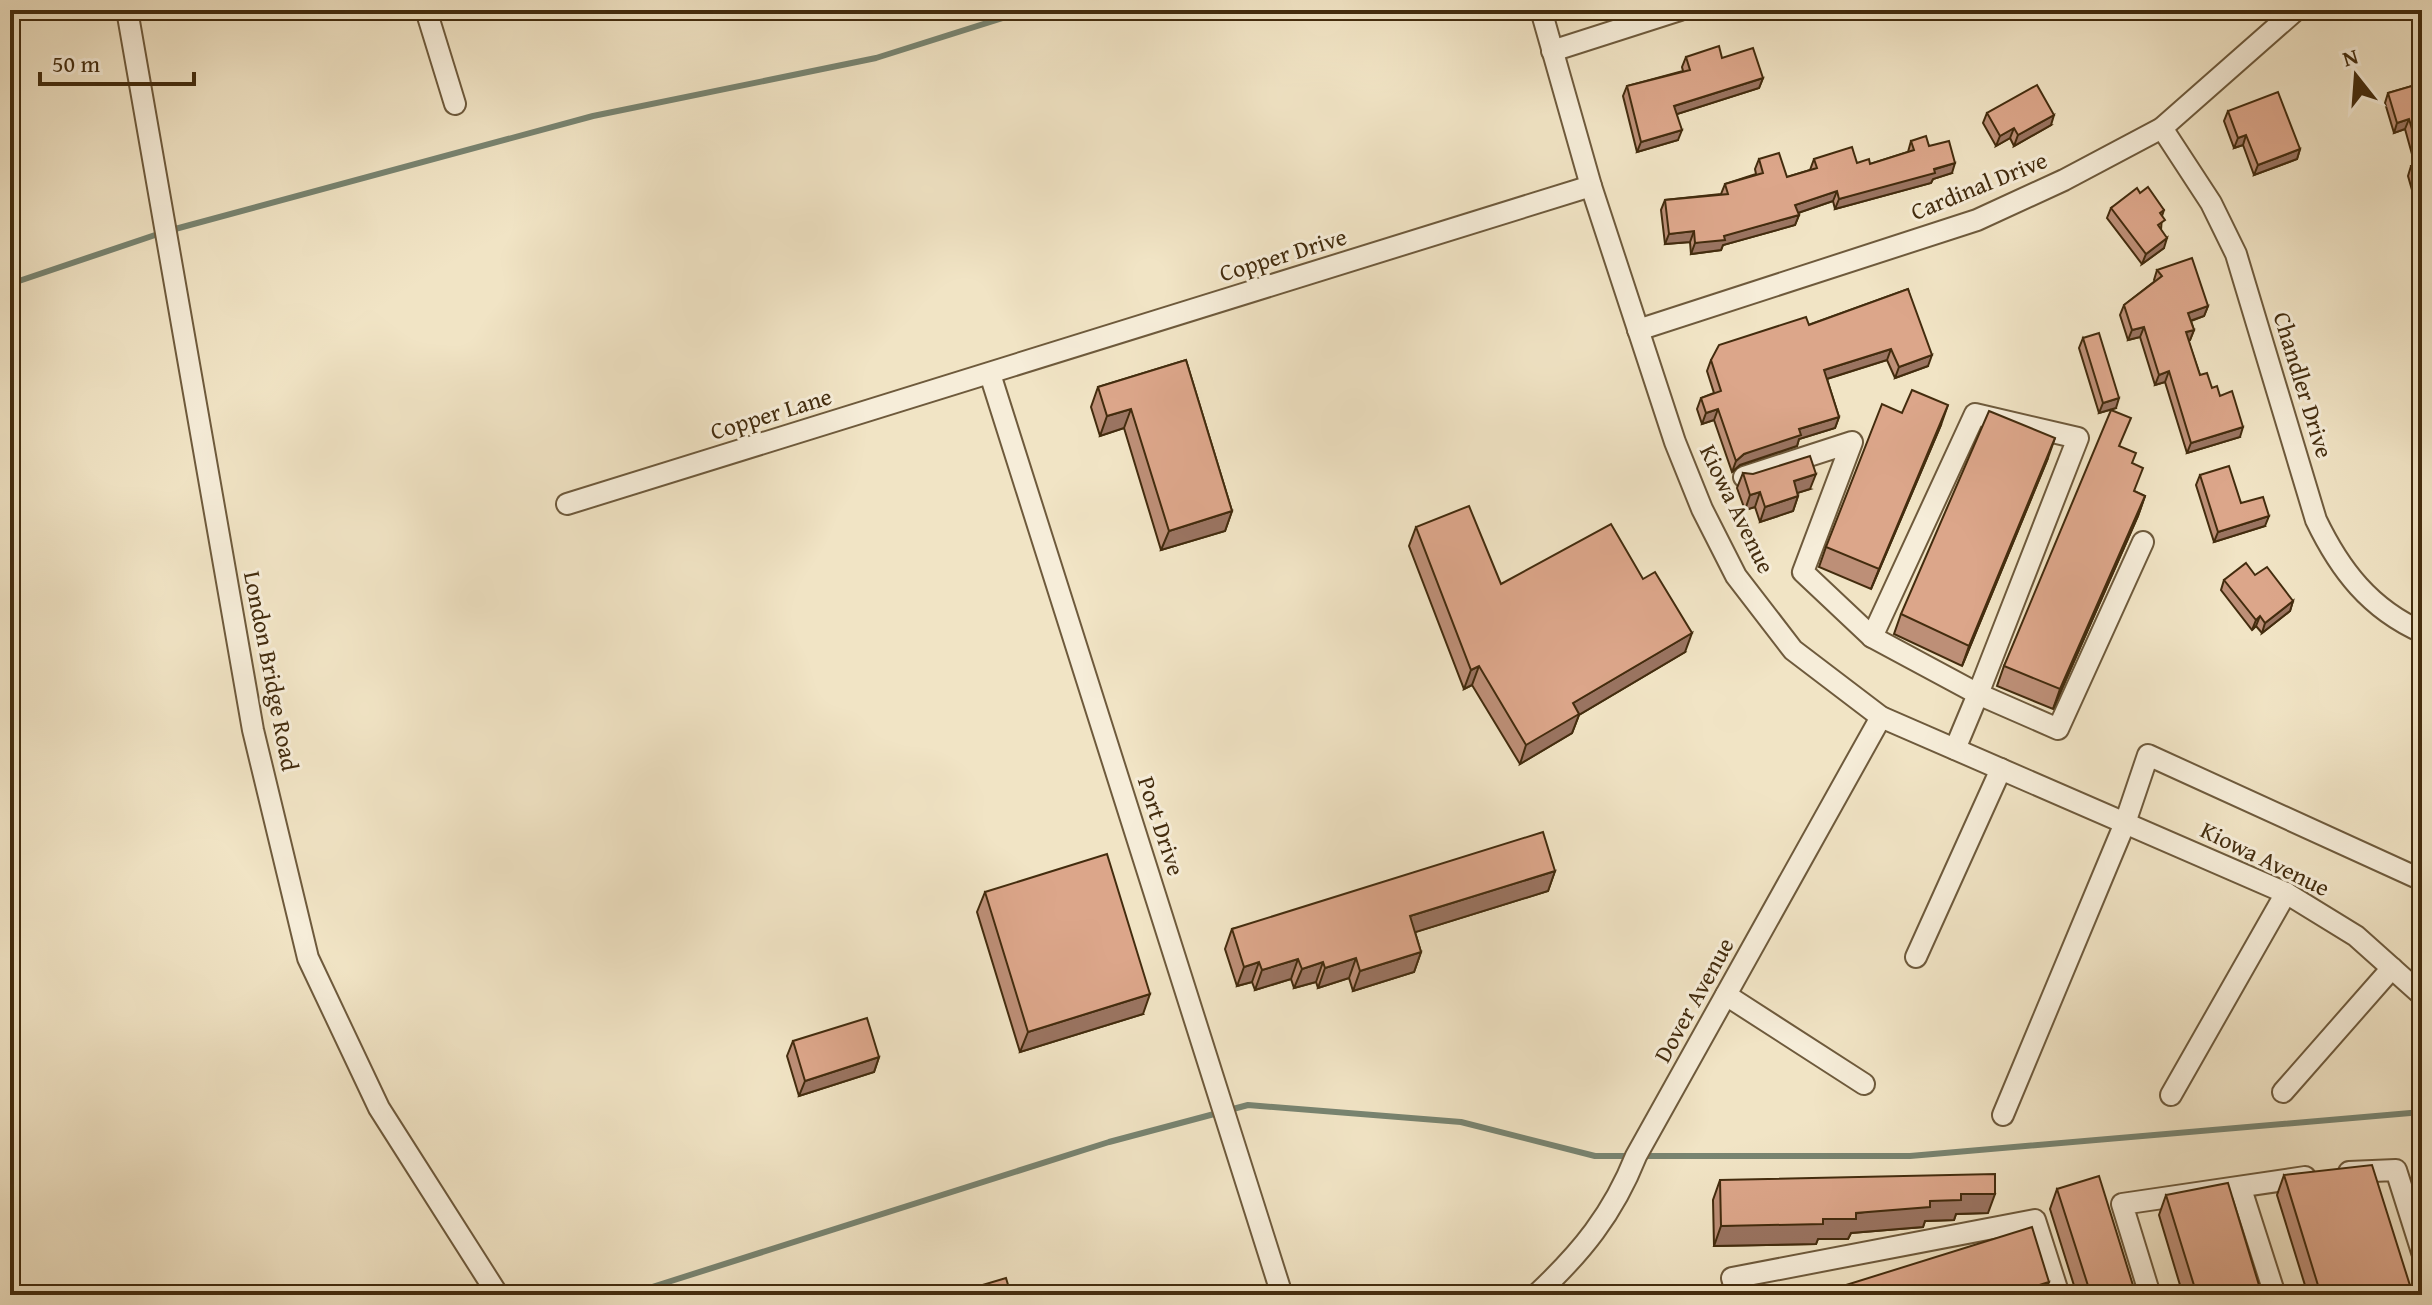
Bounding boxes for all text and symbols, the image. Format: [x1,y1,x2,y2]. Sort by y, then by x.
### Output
scale bar [40,36,194,86]
north arrow [2316,36,2396,116]
text: N [2338,39,2362,74]
text: 50 m [52,46,100,81]
street label: Cardinal Drive [1905,142,2052,229]
street label: Copper Drive [1215,219,1351,290]
street label: Chandler Drive [2265,307,2342,462]
street label: Copper Lane [706,378,836,449]
street label: Kiowa Avenue [1691,438,1784,579]
street label: London Bridge Road [235,568,308,774]
street label: Port Drive [1129,772,1194,880]
street label: Kiowa Avenue [2195,812,2336,905]
street label: Dover Avenue [1645,931,1742,1069]

